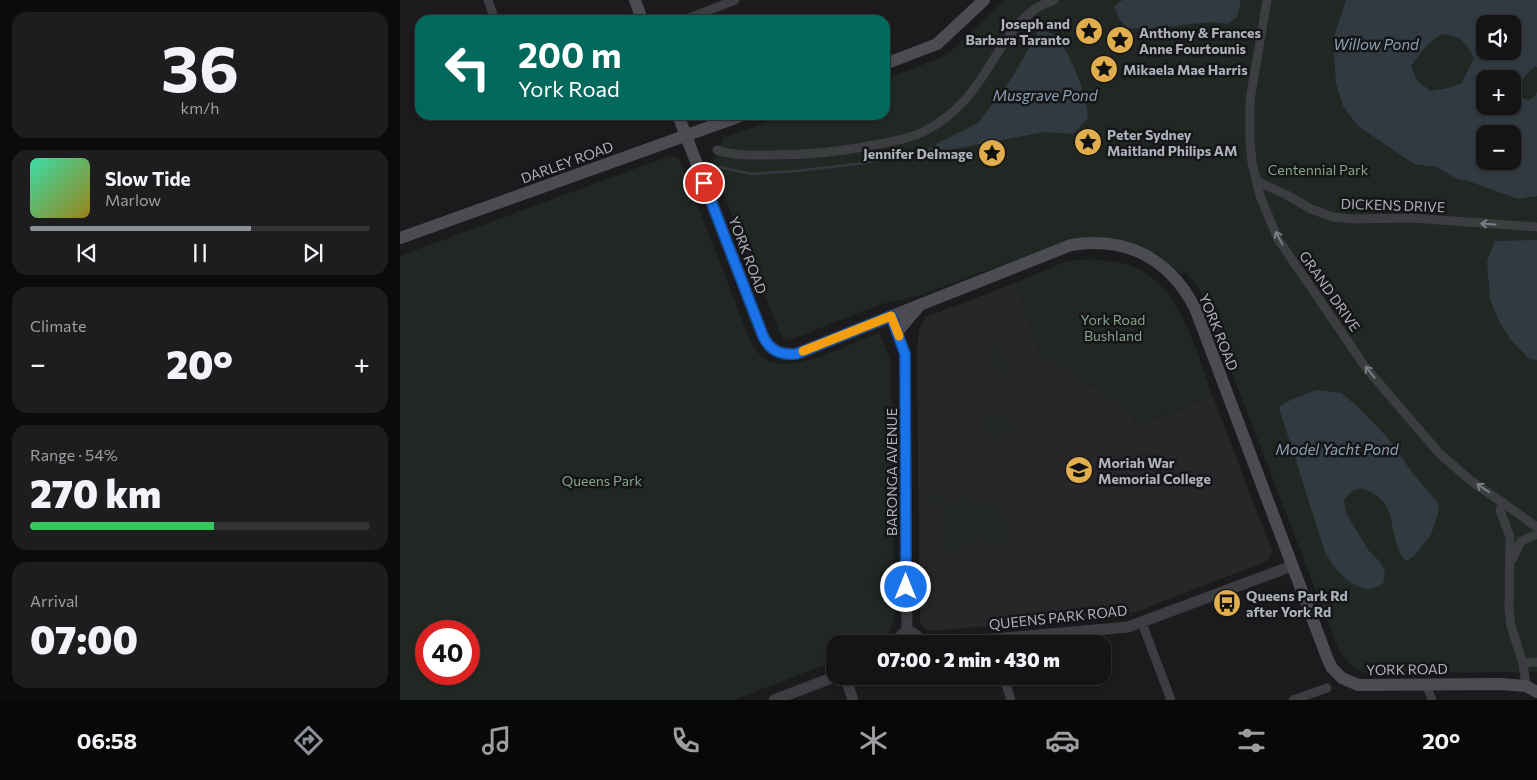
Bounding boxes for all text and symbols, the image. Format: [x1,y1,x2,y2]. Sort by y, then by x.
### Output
place label: Joseph and Barbara Taranto [965,15,1070,48]
map controls [1476,15,1521,170]
button: sound [1476,15,1521,60]
place icon: Joseph and Barbara Taranto [1074,16,1104,46]
place label: Anthony & Frances Anne Fourtounis [1139,24,1261,57]
place icon: Anthony & Frances Anne Fourtounis [1105,25,1135,55]
text: 36 [161,26,239,105]
text: 200 m [518,32,621,75]
icon: left [435,35,500,100]
water label: Willow Pond [1333,35,1420,53]
place icon: Mikaela Mae Harris [1089,54,1119,84]
place label: Mikaela Mae Harris [1123,61,1248,78]
button: + [1476,70,1521,115]
text: York Road [518,75,620,102]
water label: Musgrave Pond [993,86,1099,104]
text: km/h [181,98,219,117]
button: − [1476,125,1521,170]
place label: Peter Sydney Maitland Philips AM [1107,126,1237,159]
place icon: Peter Sydney Maitland Philips AM [1073,127,1103,157]
street label: DARLEY ROAD [518,137,616,187]
place icon: Jennifer DeImage [977,138,1007,168]
place label: Jennifer DeImage [863,145,973,162]
park label: Centennial Park [1268,161,1369,178]
pin [683,162,725,204]
text: Slow Tide [105,167,191,190]
icon: arrive [690,169,718,197]
text: Marlow [105,190,161,209]
street label: DICKENS DRIVE [1340,195,1446,215]
street label: YORK ROAD [725,214,771,296]
one-way arrow [1481,219,1497,228]
one-way arrow [1274,231,1284,246]
icon: previous [73,239,101,267]
icon: pause [186,239,214,267]
icon: next [299,239,327,267]
street label: GRAND DRIVE [1296,247,1364,335]
street label: YORK ROAD [1196,291,1242,373]
park label: York Road Bushland [1081,311,1145,344]
text: Climate [30,316,86,335]
text: 20° [166,340,233,387]
text: − [30,346,46,380]
text: + [354,346,370,380]
one-way arrow [1365,366,1376,379]
street label: BARONGA AVENUE [883,408,900,536]
water label: Model Yacht Pond [1275,440,1400,458]
text: Range · 54% [30,445,118,464]
place label: Moriah War Memorial College [1098,454,1211,487]
school or university icon: Moriah War Memorial College [1064,455,1094,485]
text: 270 km [30,469,161,516]
park label: Queens Park [562,472,643,489]
one-way arrow [1476,483,1490,494]
position arrow [879,560,931,612]
place label: Queens Park Rd after York Rd [1246,587,1348,620]
bus stop icon: Queens Park Rd after York Rd [1212,588,1242,618]
text: Arrival [30,591,78,610]
street label: QUEENS PARK ROAD [988,601,1128,633]
text: 07:00 [30,615,138,662]
speed limit sign: 40 [415,620,480,685]
text: 07:00 · 2 min · 430 m [877,648,1060,671]
street label: YORK ROAD [1366,660,1448,678]
icon: directions [291,723,326,758]
icon: music [479,723,514,758]
icon: phone [668,723,703,758]
icon: climate [856,723,891,758]
icon: car [1045,723,1080,758]
icon: filters [1234,723,1269,758]
text: 06:58 [77,727,137,754]
text: 20° [1422,727,1460,754]

